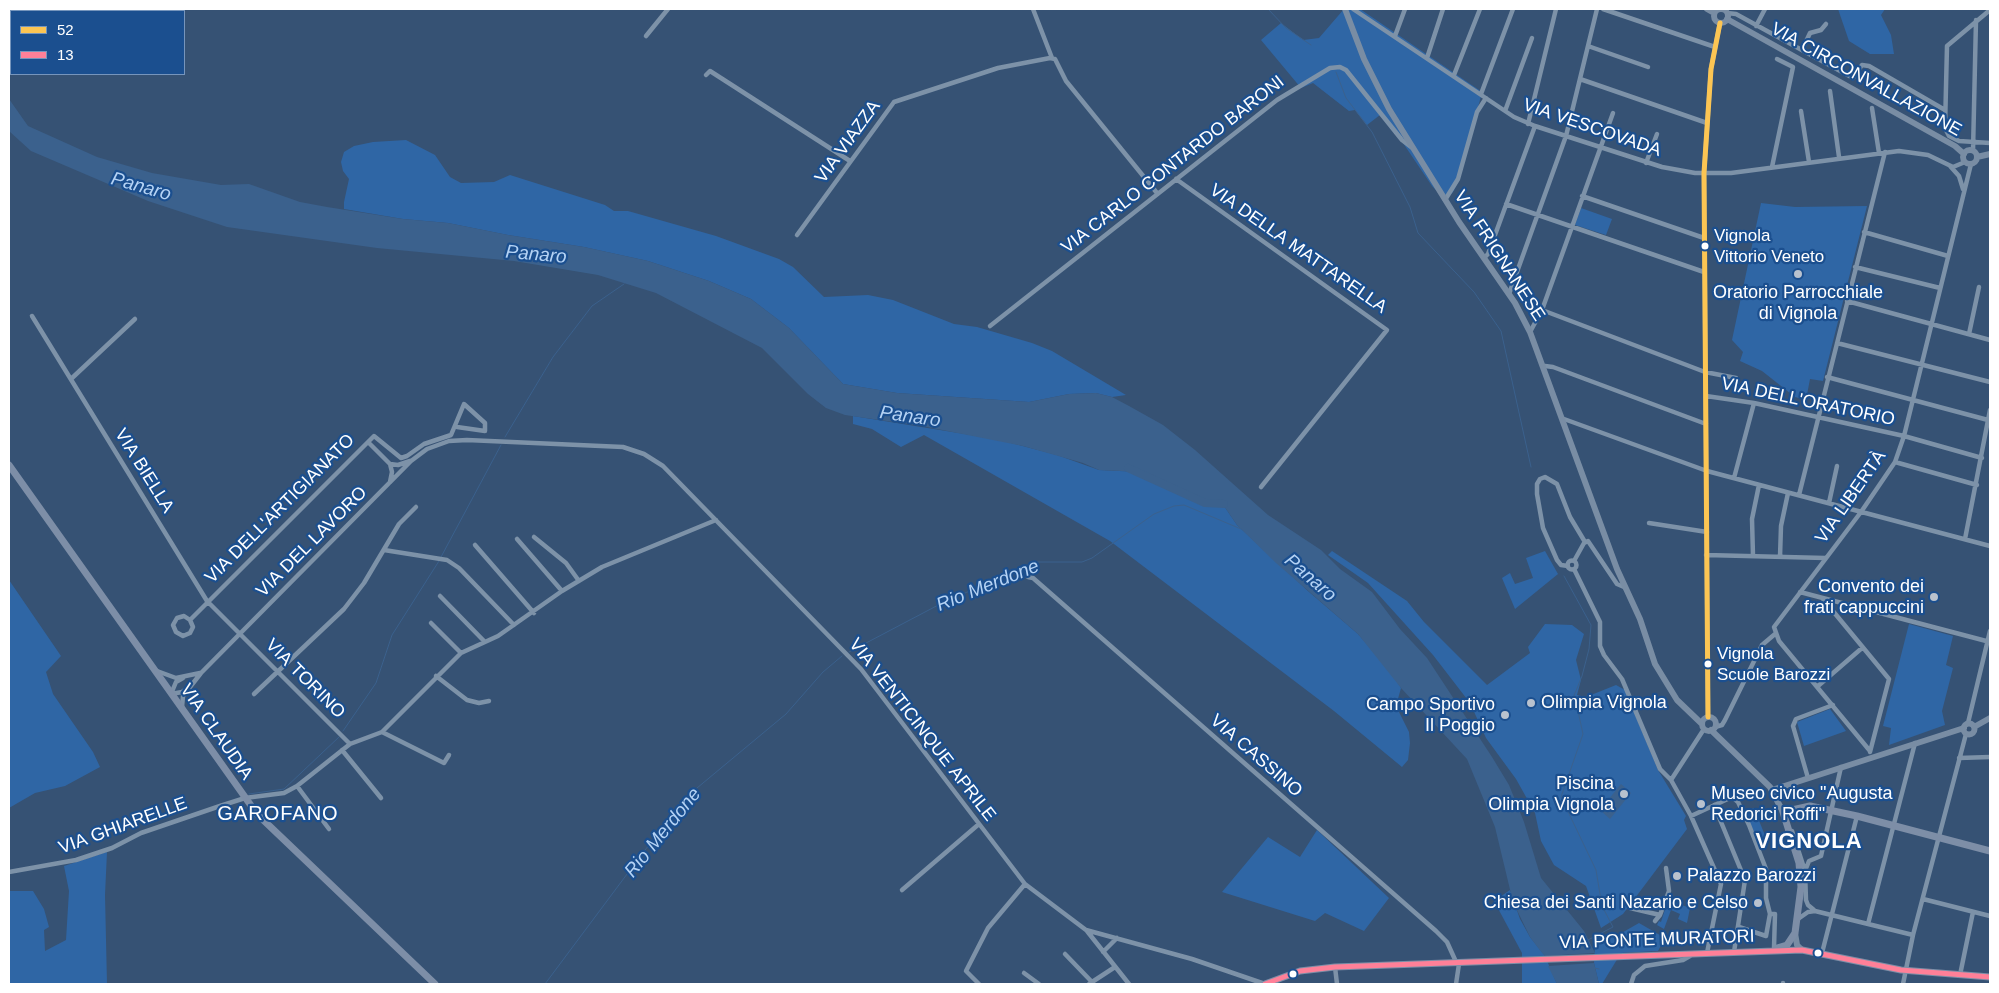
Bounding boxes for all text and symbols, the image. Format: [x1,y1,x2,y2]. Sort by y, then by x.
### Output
legend [10,10,185,75]
street label: VIA CIRCONVALLAZIONE [1767,19,1965,141]
text: 52 [57,21,74,38]
text: 13 [57,46,74,63]
street label: VIA CARLO CONTARDO BARONI [1057,71,1289,259]
street label: VIA VESCOVADA [1520,94,1664,162]
street label: VIA VIAZZA [811,96,885,188]
water label: Panaro [108,168,174,206]
street label: VIA DELLA MATTARELLA [1205,180,1391,318]
street label: VIA FRIGNANESE [1449,187,1549,325]
place label: Vignola Vittorio Veneto [1714,226,1824,266]
water label: Panaro [504,241,568,269]
marker: Vignola Vittorio Veneto [1700,241,1710,251]
marker: Oratorio Parrocchiale di Vignola [1792,268,1804,280]
place label: Oratorio Parrocchiale di Vignola [1713,282,1883,324]
street label: VIA DELL'ORATORIO [1719,373,1897,431]
water label: Panaro [878,401,942,433]
street label: VIA BIELLA [110,425,178,517]
street label: VIA DELL'ARTIGIANATO [201,430,359,588]
street label: VIA LIBERTÀ [1811,446,1891,548]
street label: VIA DEL LAVORO [252,482,372,602]
water label: Panaro [1279,549,1341,607]
water label: Rio Merdone [933,555,1043,617]
place label: Convento dei frati cappuccini [1804,576,1924,618]
marker: Convento dei frati cappuccini [1928,591,1940,603]
street label: VIA VENTICINQUE APRILE [844,634,1000,826]
street label: VIA TORINO [261,635,349,723]
place label: Vignola Scuole Barozzi [1717,644,1830,684]
marker: Vignola Scuole Barozzi [1703,659,1713,669]
street label: VIA CLAUDIA [175,680,257,784]
place label: Olimpia Vignola [1541,692,1667,714]
place label: Campo Sportivo Il Poggio [1366,694,1495,736]
marker: Olimpia Vignola [1525,697,1537,709]
marker: Campo Sportivo Il Poggio [1499,709,1511,721]
street label: VIA CASSINO [1206,710,1306,802]
place label: Piscina Olimpia Vignola [1488,773,1614,816]
place label: Museo civico "Augusta Redorici Roffi" [1711,783,1892,826]
water label: Rio Merdone [620,784,706,882]
marker: Piscina Olimpia Vignola [1618,788,1630,800]
street label: VIA GHIARELLE [56,793,190,859]
marker: Museo civico "Augusta Redorici Roffi" [1695,798,1707,810]
district label: GAROFANO [216,802,340,826]
district label: VIGNOLA [1755,829,1863,855]
place label: Palazzo Barozzi [1687,865,1816,887]
marker: Palazzo Barozzi [1671,870,1683,882]
place label: Chiesa dei Santi Nazario e Celso [1484,892,1748,914]
marker: Chiesa dei Santi Nazario e Celso [1752,897,1764,909]
street label: VIA PONTE MURATORI [1559,926,1755,954]
unlabelled marker [1813,948,1823,958]
unlabelled marker [1288,969,1298,979]

